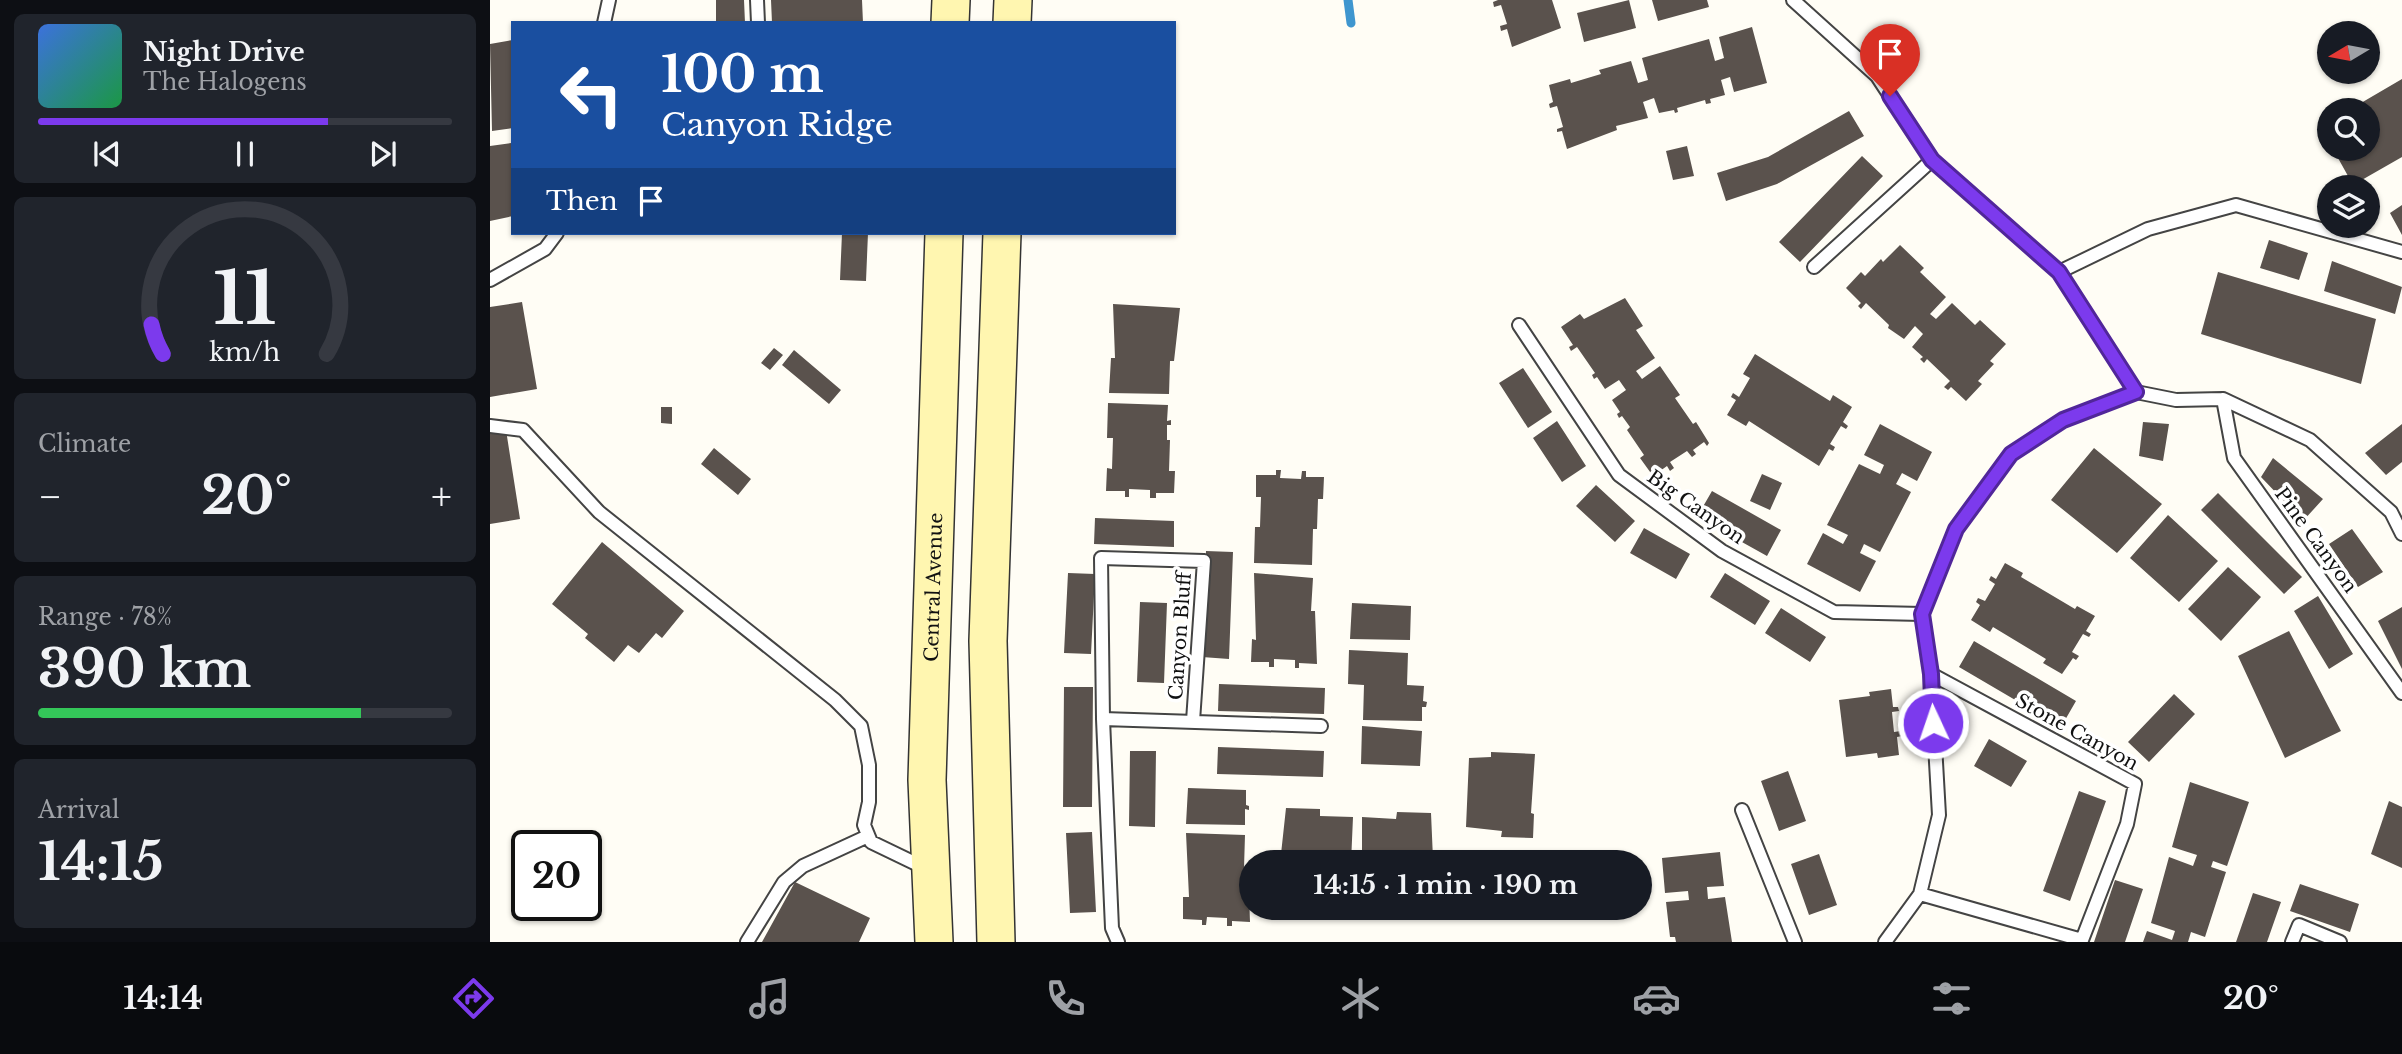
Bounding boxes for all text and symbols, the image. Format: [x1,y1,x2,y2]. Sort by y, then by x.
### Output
north arrow [2317,21,2380,84]
map controls [2317,21,2380,238]
pin [1860,24,1920,96]
icon: arrive [1871,35,1909,73]
text: Night Drive [143,36,305,68]
text: 100 m [661,44,824,105]
icon: left [546,49,637,140]
text: The Halogens [143,68,307,96]
button: search [2317,98,2380,161]
text: Canyon Ridge [661,105,893,145]
icon: previous [88,135,126,173]
icon: pause [226,135,264,173]
icon: next [364,135,402,173]
button: layers [2317,175,2380,238]
icon: arrive [632,182,670,220]
text: Then [546,185,618,217]
text: 11 [213,253,277,344]
text: km/h [210,337,280,368]
text: Climate [38,430,131,458]
text: 20° [201,464,292,528]
street label: Big Canyon [1643,465,1749,549]
text: − [38,473,62,520]
text: + [431,473,452,520]
street label: Pine Canyon [2270,483,2362,597]
street label: Central Avenue [919,512,947,662]
street label: Canyon Bluff [1164,569,1196,701]
text: Range · 78% [38,603,172,631]
text: 390 km [38,637,251,701]
position arrow [1896,686,1970,760]
street label: Stone Canyon [2012,689,2142,775]
text: Arrival [38,796,119,824]
text: 14:15 [38,830,164,894]
speed limit sign: 20 [511,830,602,921]
text: 14:15 · 1 min · 190 m [1313,869,1578,901]
icon: directions [449,974,498,1023]
icon: music [745,974,794,1023]
icon: phone [1041,974,1090,1023]
icon: climate [1336,974,1385,1023]
icon: car [1632,974,1681,1023]
icon: filters [1927,974,1976,1023]
text: 14:14 [123,978,203,1018]
text: 20° [2223,978,2279,1018]

